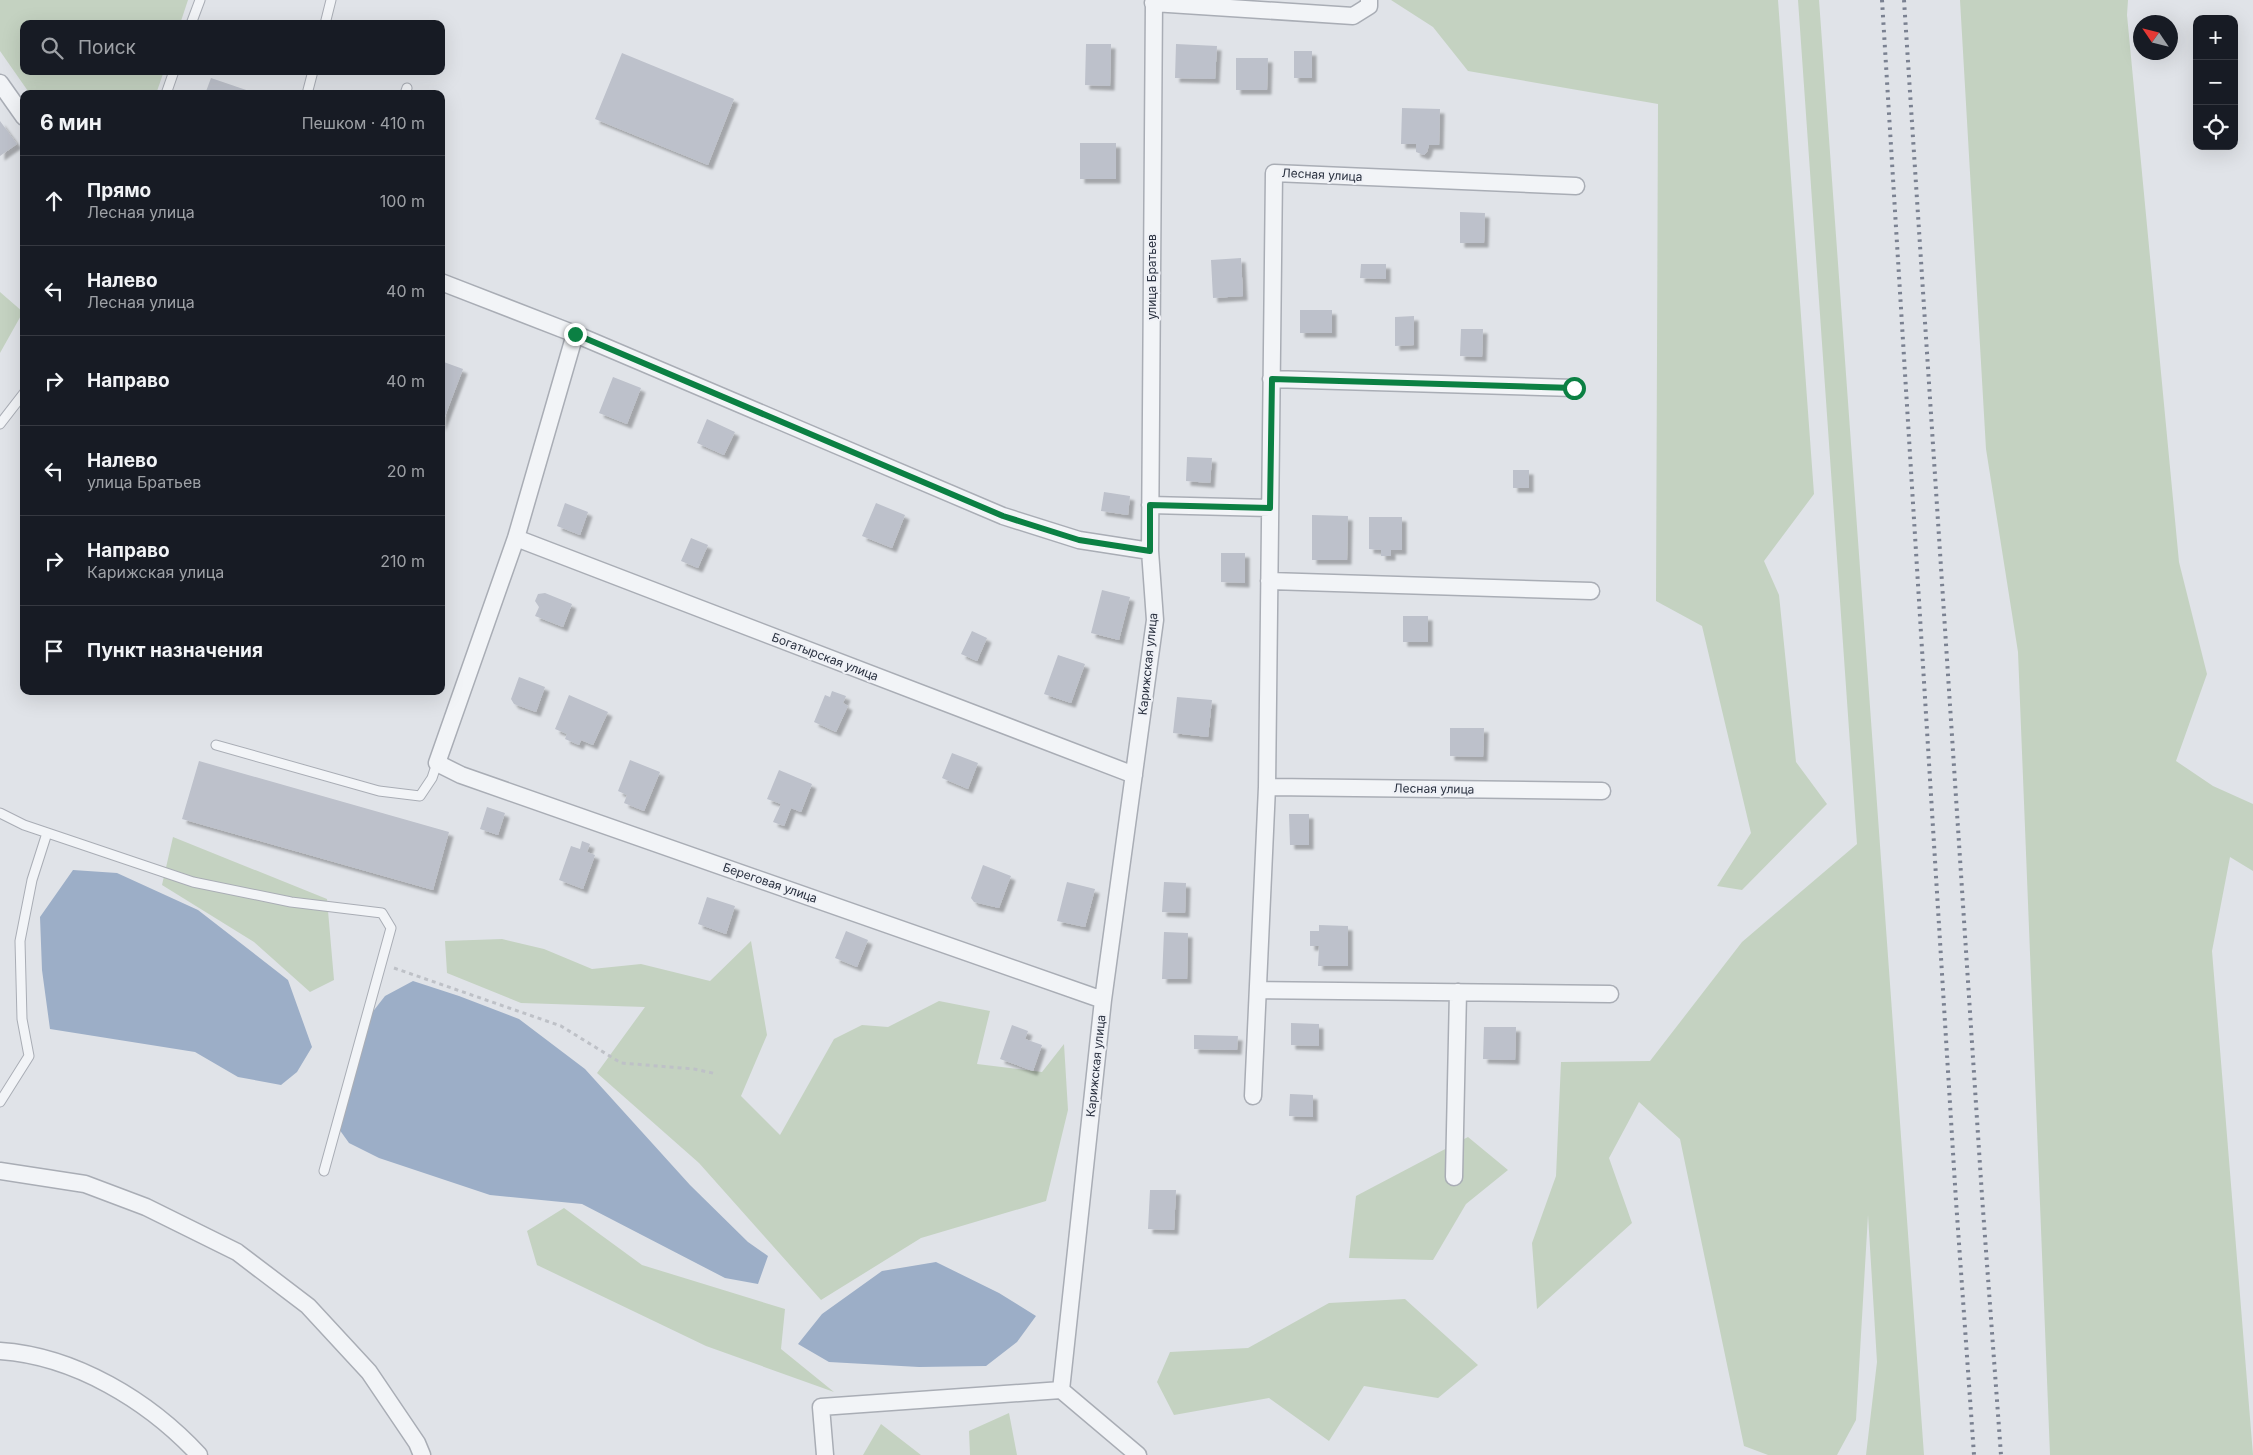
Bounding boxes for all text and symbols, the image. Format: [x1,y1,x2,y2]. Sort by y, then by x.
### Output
north arrow [2133,15,2178,60]
map controls [2193,15,2238,150]
button: + [2193,15,2238,60]
search box [20,20,445,75]
icon: search [38,34,66,62]
text: Поиск [78,36,136,59]
button: − [2193,60,2238,105]
button: locate [2193,105,2238,150]
text: 6 мин [40,110,102,135]
text: Пешком · 410 m [302,113,425,133]
street label: Лесная улица [1281,165,1363,184]
text: Прямо [87,179,151,202]
icon: ahead [40,187,68,215]
text: 100 m [380,191,425,211]
text: Лесная улица [87,202,195,222]
street label: улица Братьев [1144,234,1159,320]
text: Налево [87,269,158,292]
icon: left [40,277,68,305]
text: 40 m [386,281,425,301]
text: Лесная улица [87,292,195,312]
route end [564,323,587,346]
icon: right [40,367,68,395]
text: Направо [87,369,170,392]
text: 40 m [386,371,425,391]
route start [1563,377,1586,400]
text: Налево [87,449,158,472]
icon: left [40,457,68,485]
text: 20 m [387,461,425,481]
text: улица Братьев [87,472,201,492]
text: Направо [87,539,170,562]
icon: right [40,547,68,575]
text: 210 m [380,551,425,571]
text: Карижская улица [87,562,224,582]
street label: Карижская улица [1135,612,1160,716]
street label: Богатырская улица [770,629,881,684]
icon: arrive [40,637,68,665]
text: Пункт назначения [87,639,263,662]
street label: Лесная улица [1393,780,1475,797]
street label: Береговая улица [721,859,819,906]
street label: Карижская улица [1083,1014,1108,1118]

